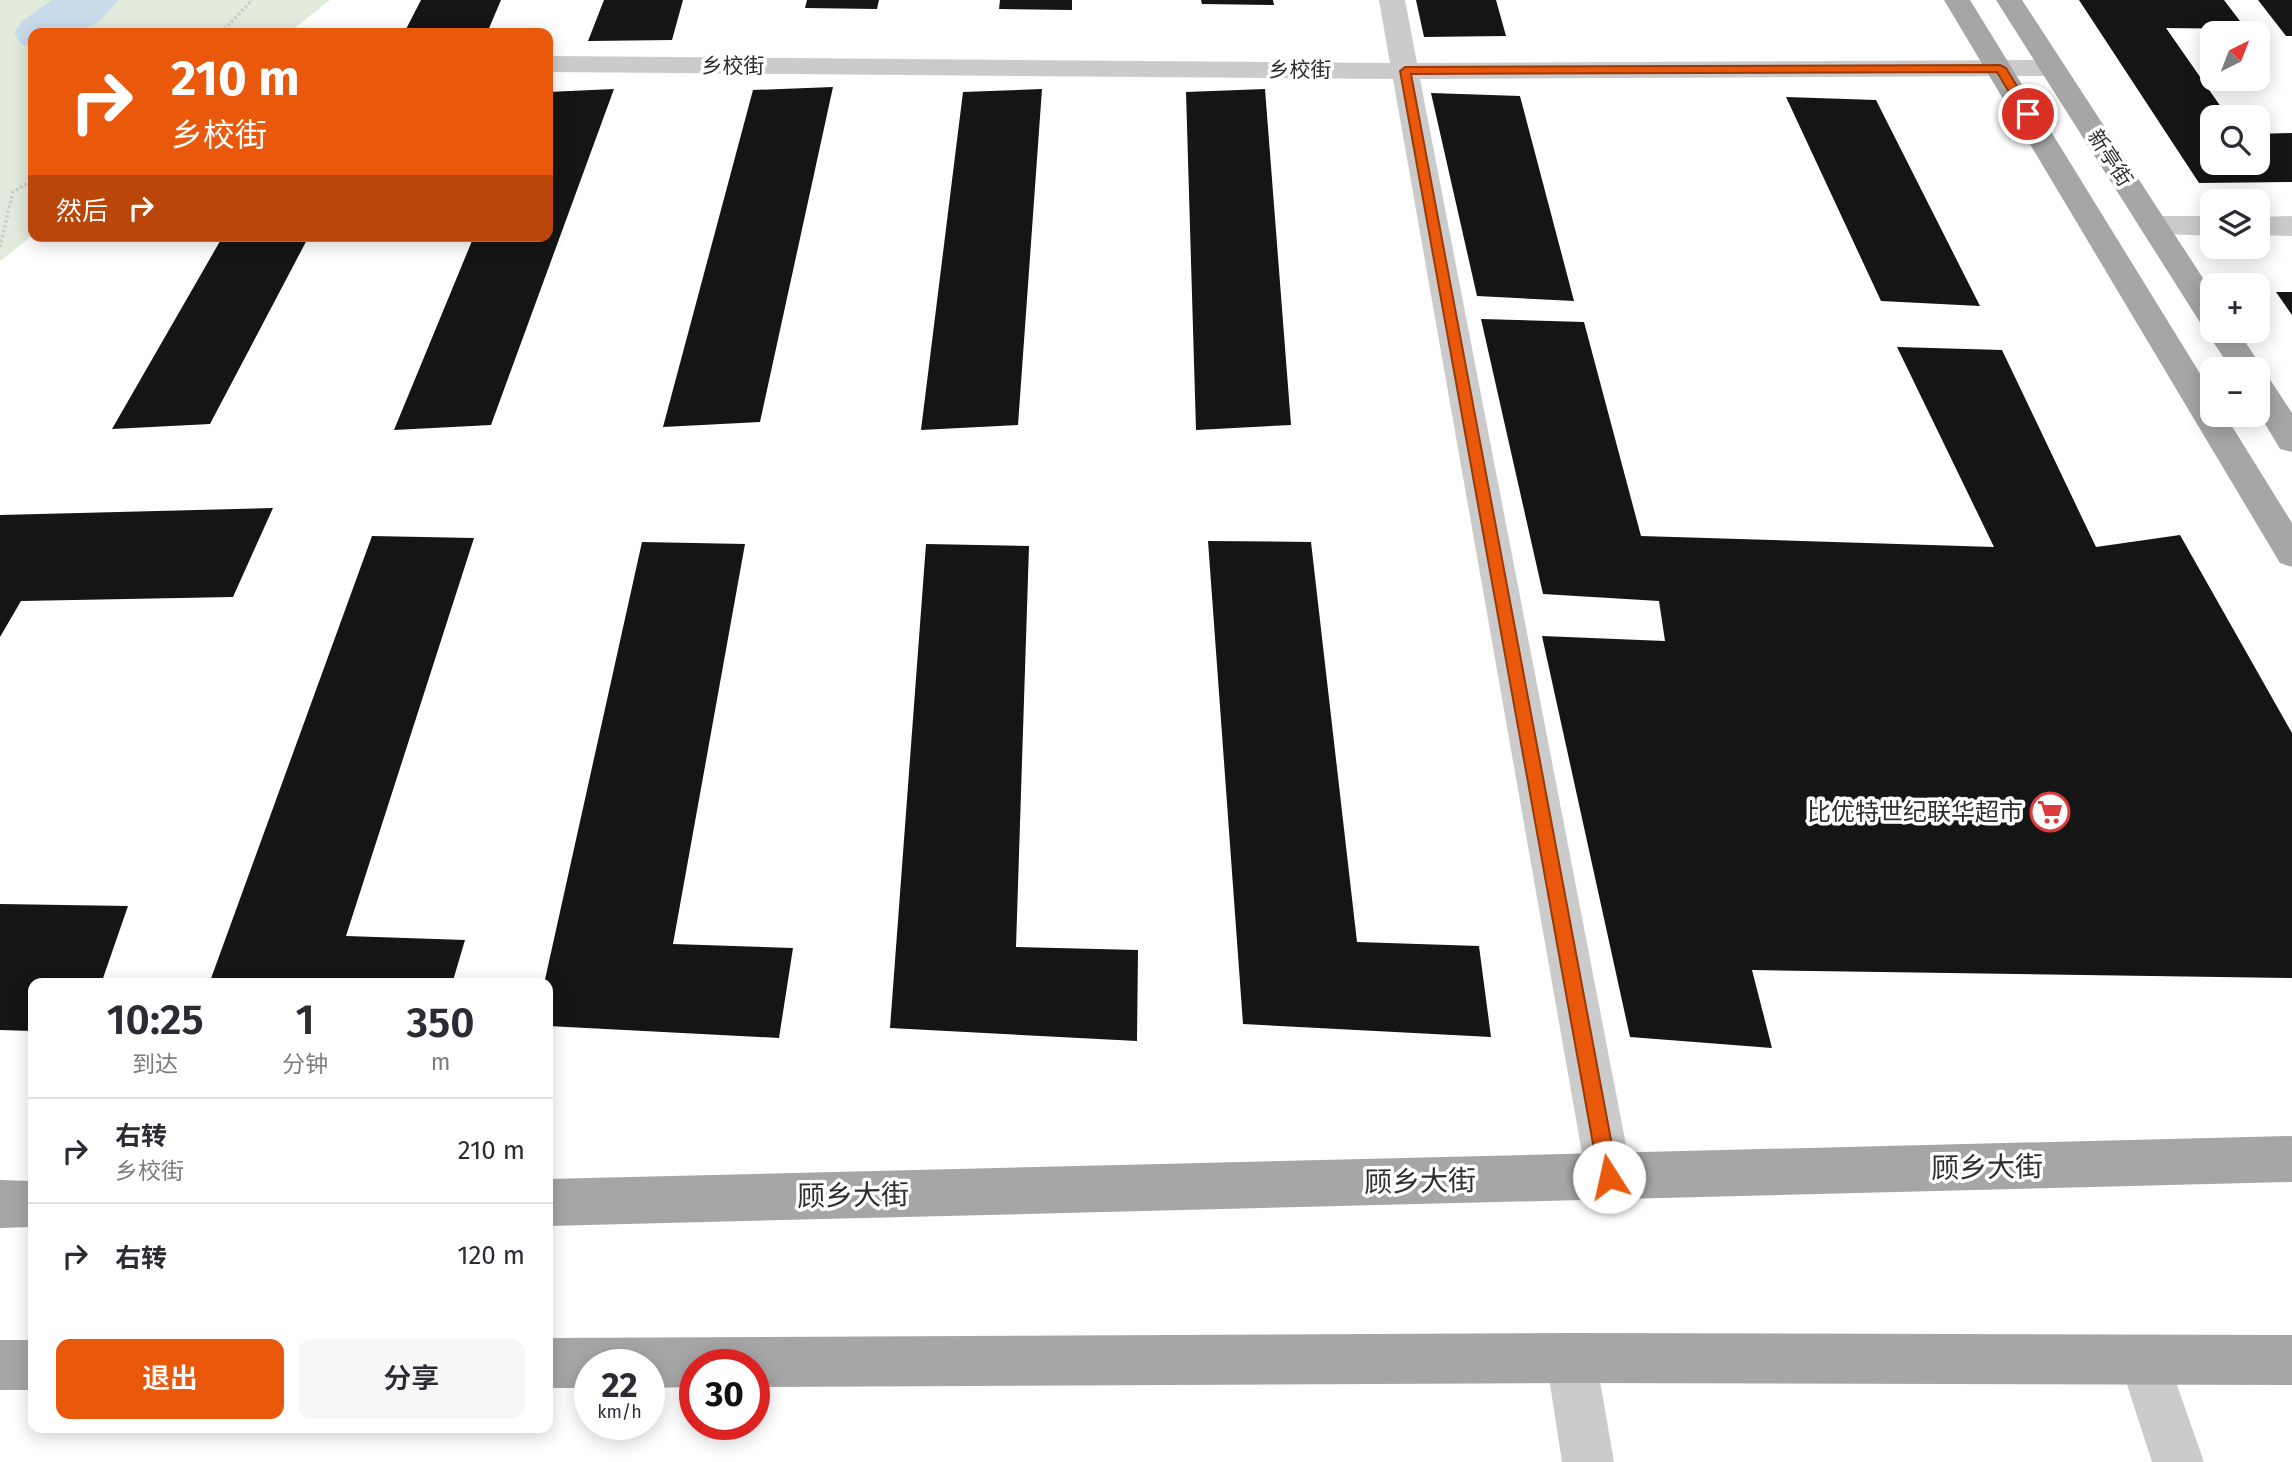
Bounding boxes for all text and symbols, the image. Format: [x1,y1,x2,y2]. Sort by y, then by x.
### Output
north arrow [2200,21,2270,91]
map controls [2200,21,2270,427]
text: 210 m [171,49,300,108]
street label: 乡校街 [702,53,765,79]
icon: right [56,56,147,147]
street label: 乡校街 [1269,57,1332,83]
pin [1998,84,2058,144]
icon: arrive [2009,95,2047,133]
button: search [2200,105,2270,175]
text: 乡校街 [171,116,267,154]
street label: 新亭街 [2082,125,2138,191]
icon: right [122,189,160,227]
button: layers [2200,189,2270,259]
text: 然后 [56,196,108,227]
button: + [2200,273,2270,343]
button: − [2200,357,2270,427]
supermarket icon: 比优特世纪联华超市 [2029,791,2071,833]
place label: 比优特世纪联华超市 [1807,798,2023,826]
text: 10:25 [106,995,204,1045]
text: 1 [295,995,315,1045]
text: 350 [406,998,475,1048]
text: m [431,1048,450,1076]
text: 到达 [132,1050,178,1078]
text: 分钟 [282,1050,328,1078]
text: 右转 [115,1121,167,1152]
icon: right [56,1132,94,1170]
text: 210 m [458,1135,525,1166]
position arrow [1572,1140,1646,1214]
street label: 顾乡大街 [1931,1150,2043,1185]
text: 乡校街 [115,1157,184,1185]
street label: 顾乡大街 [1364,1164,1476,1199]
street label: 顾乡大街 [797,1178,909,1213]
icon: right [56,1237,94,1275]
text: 120 m [457,1240,525,1271]
text: 右转 [115,1243,167,1274]
button: 退出 [56,1339,284,1419]
button: 分享 [298,1339,525,1419]
speed limit sign: 30 [679,1349,770,1440]
text: 22 [601,1364,638,1406]
text: km/h [597,1401,642,1423]

